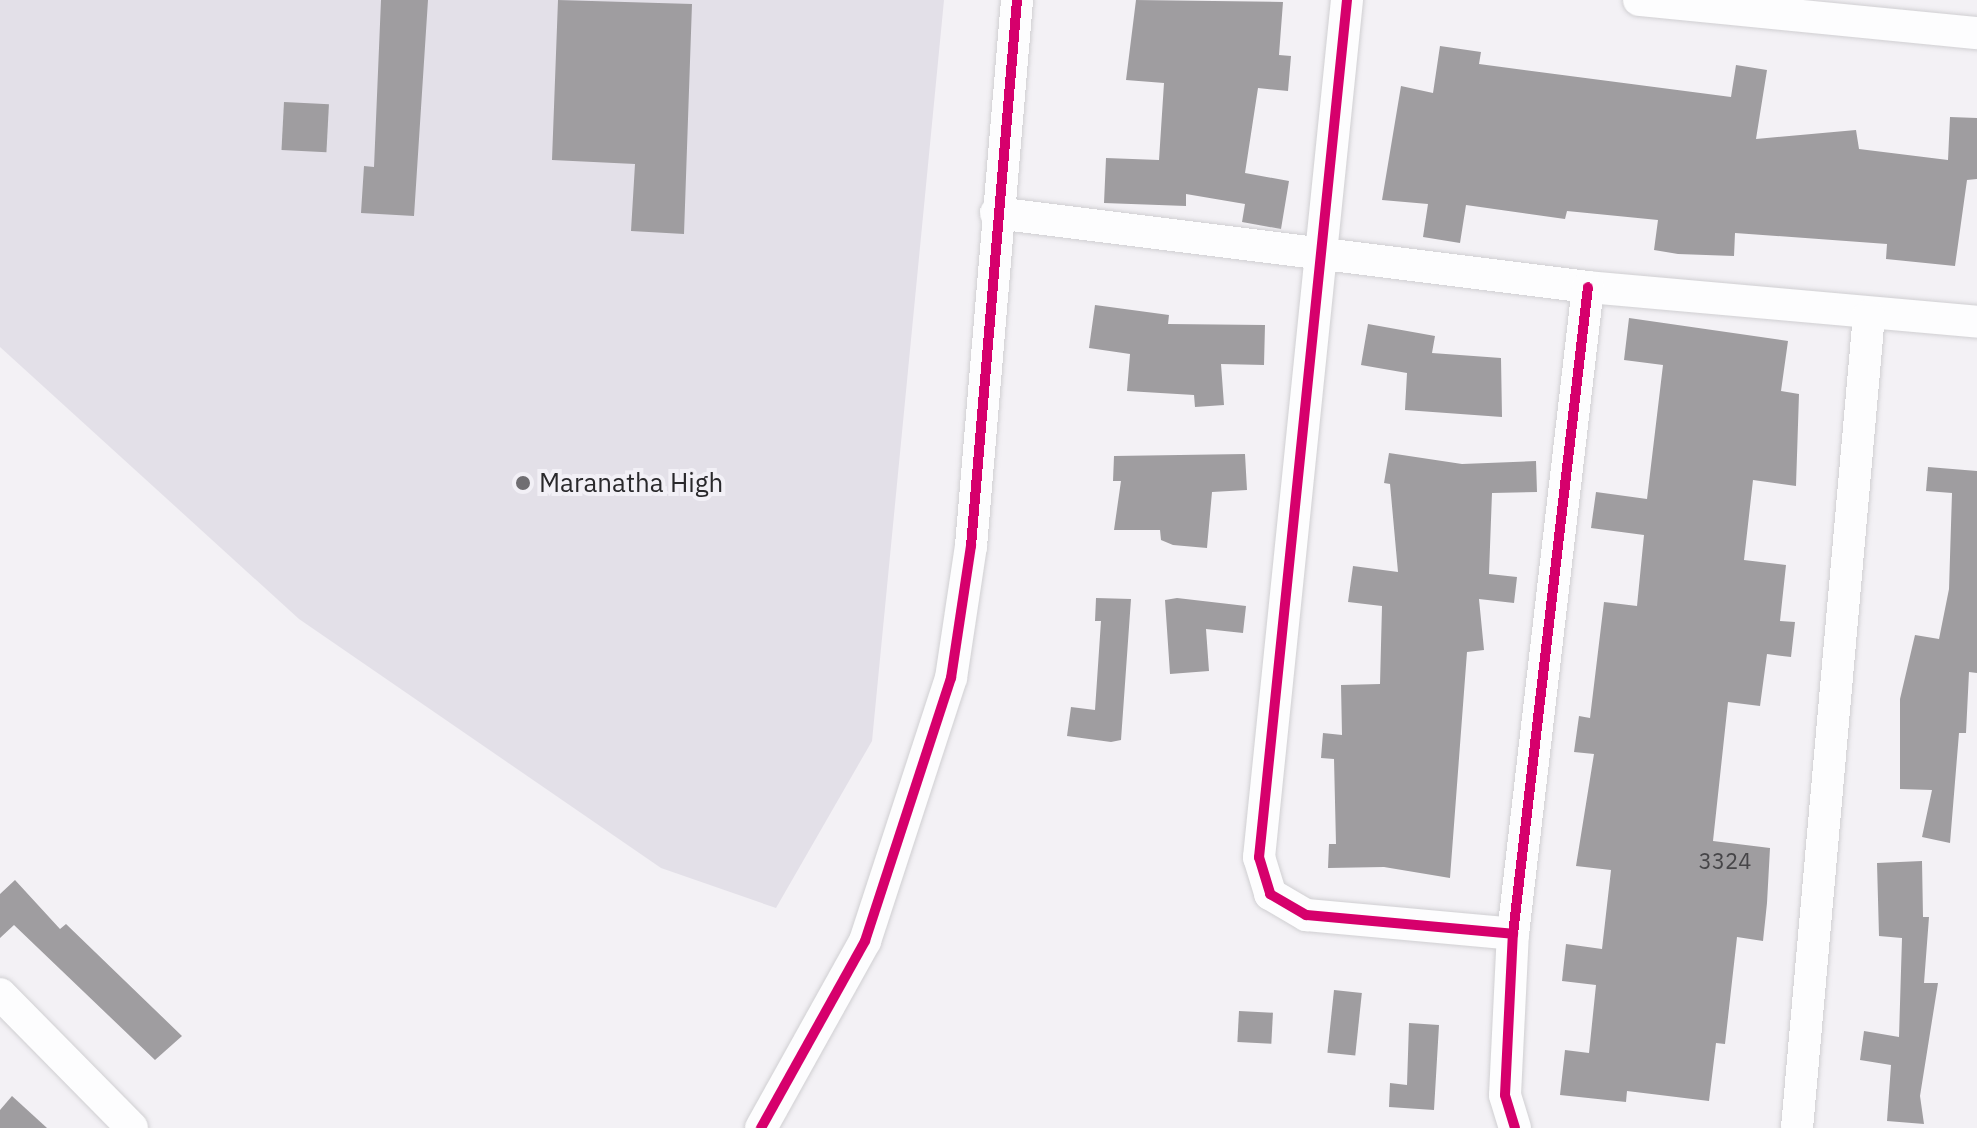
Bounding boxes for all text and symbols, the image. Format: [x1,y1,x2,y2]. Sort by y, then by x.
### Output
place label: Maranatha High [539,467,723,499]
marker: Maranatha High [514,474,532,492]
house number: 3324 [1699,848,1751,874]

